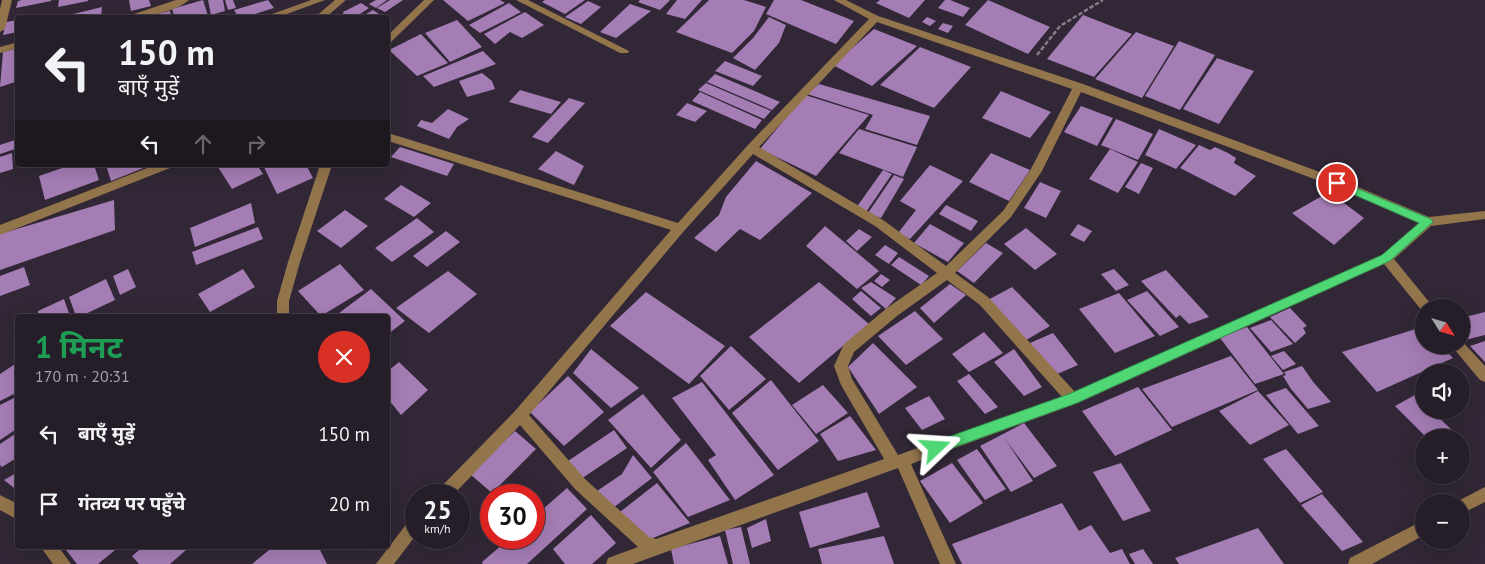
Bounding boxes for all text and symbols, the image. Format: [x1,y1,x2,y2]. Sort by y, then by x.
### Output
text: 150 m [118,29,215,75]
icon: left [35,35,100,100]
text: बाएँ मुड़ें [118,73,179,101]
icon: left [136,130,164,158]
icon: ahead [189,130,217,158]
icon: right [242,130,270,158]
pin [1316,162,1358,204]
icon: arrive [1323,169,1351,197]
north arrow [1415,299,1470,354]
map controls [1415,299,1470,549]
text: 1 मिनट [35,327,123,366]
button: close [318,331,370,383]
button: sound [1415,364,1470,419]
text: 170 m · 20:31 [35,366,130,386]
icon: left [35,420,63,448]
text: बाएँ मुड़ें [78,421,135,445]
position arrow [909,421,961,473]
text: 150 m [318,422,370,446]
button: + [1415,429,1470,484]
speed limit sign: 30 [480,484,545,549]
icon: arrive [35,490,63,518]
text: गंतव्य पर पहुँचे [78,491,185,515]
text: 20 m [329,492,370,516]
text: 25 [423,494,452,526]
button: − [1415,494,1470,549]
text: km/h [424,521,451,536]

